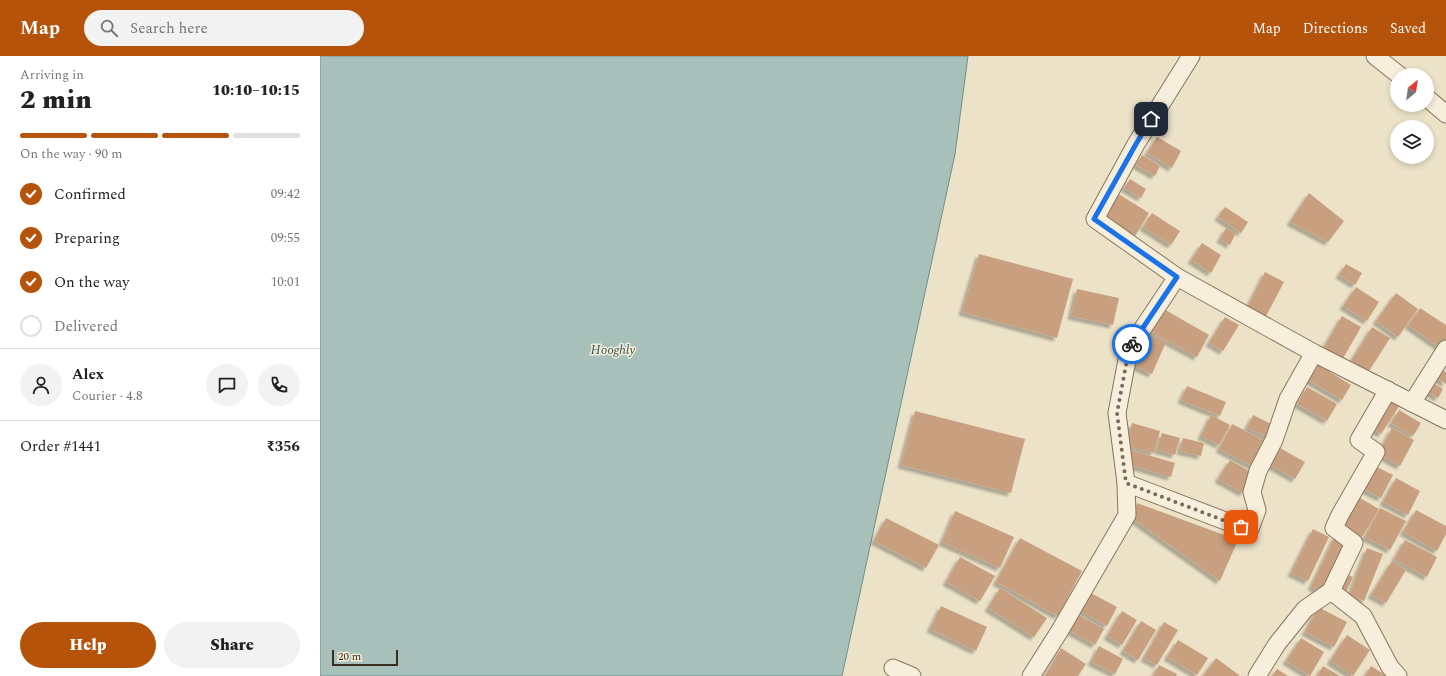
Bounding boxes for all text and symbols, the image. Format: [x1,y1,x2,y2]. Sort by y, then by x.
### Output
search box [84,10,364,46]
text: Map [20,14,60,43]
icon: search [98,17,120,39]
text: Search here [130,17,208,40]
text: Map [1253,18,1281,39]
text: Directions [1303,18,1368,39]
text: Saved [1390,18,1426,39]
text: Arriving in [20,65,84,85]
north arrow [1390,68,1434,112]
map controls [1390,68,1434,164]
text: 10:10–10:15 [212,79,300,102]
text: 2 min [20,80,92,120]
pin [1134,102,1168,136]
icon: home [1140,108,1162,130]
button: layers [1390,120,1434,164]
text: On the way · 90 m [20,144,123,164]
icon: check [20,183,42,205]
text: Confirmed [54,183,126,206]
text: 09:42 [271,184,300,204]
icon: check [20,227,42,249]
text: Preparing [54,227,120,250]
text: 09:55 [271,228,300,248]
icon: check [20,271,42,293]
text: On the way [54,271,129,294]
text: 10:01 [271,272,300,292]
text: Delivered [54,315,118,338]
courier [1112,324,1152,364]
icon: bike [1121,333,1143,355]
water label: Hooghly [591,340,635,360]
text: Alex [72,363,104,386]
button: person [20,364,62,406]
button: chat [206,364,248,406]
button: phone [258,364,300,406]
text: Courier · 4.8 [72,386,142,406]
text: Order #1441 [20,435,101,458]
text: ₹356 [266,435,300,458]
pin [1224,510,1258,544]
icon: bag [1230,516,1252,538]
button: Help [20,622,156,668]
button: Share [164,622,300,668]
scale bar [332,648,398,667]
text: 20 m [338,648,361,665]

